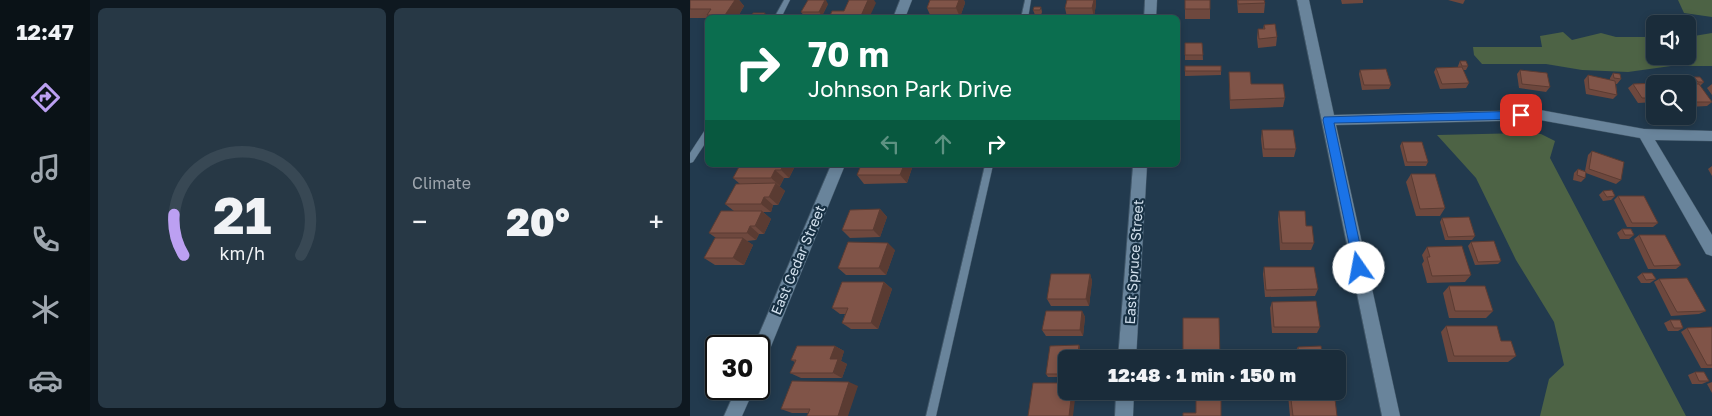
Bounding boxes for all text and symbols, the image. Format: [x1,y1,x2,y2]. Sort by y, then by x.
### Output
map controls [1646,15,1696,125]
button: sound [1646,15,1696,65]
text: 12:47 [16,18,74,45]
text: 70 m [808,33,889,75]
icon: right [725,35,790,100]
text: Johnson Park Drive [808,75,1012,102]
button: search [1646,75,1696,125]
icon: directions [28,80,63,115]
pin [1500,94,1542,136]
icon: arrive [1507,101,1535,129]
icon: left [876,130,904,158]
icon: ahead [929,130,957,158]
icon: right [982,130,1010,158]
icon: music [28,151,63,186]
text: Climate [412,173,471,193]
text: 21 [213,183,271,245]
text: 20° [506,199,570,244]
street label: East Spruce Street [1121,199,1146,325]
street label: East Cedar Street [767,202,828,317]
text: − [412,205,427,238]
text: + [649,205,664,238]
icon: phone [28,222,63,257]
position arrow [1332,241,1384,293]
text: km/h [219,242,265,264]
icon: climate [28,292,63,327]
speed limit sign: 30 [705,335,770,400]
icon: car [28,363,63,398]
text: 12:48 · 1 min · 150 m [1108,363,1296,386]

